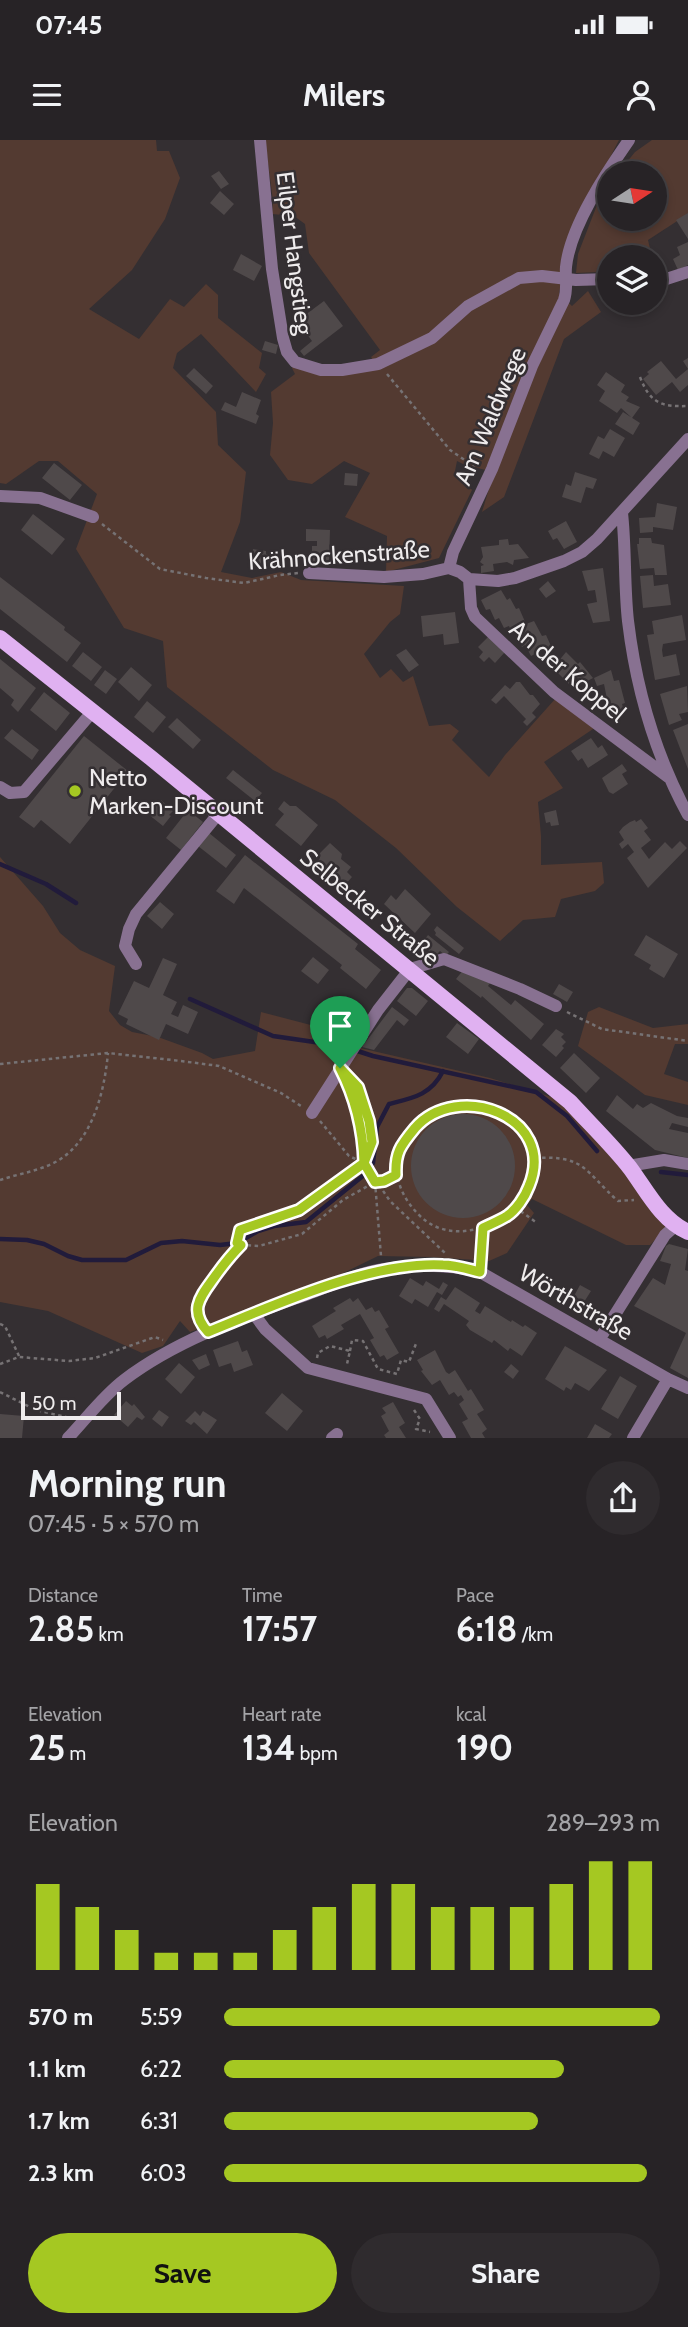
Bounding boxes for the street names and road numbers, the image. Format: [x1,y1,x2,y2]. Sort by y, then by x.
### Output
street label: Eilper Hangstieg [271,170,320,337]
street label: Am Waldwege [448,343,532,489]
street label: Krähnockenstraße [247,534,431,576]
street label: An der Koppel [504,614,632,728]
street label: Selbecker Straße [295,842,445,972]
street label: Wörthstraße [514,1258,638,1346]

